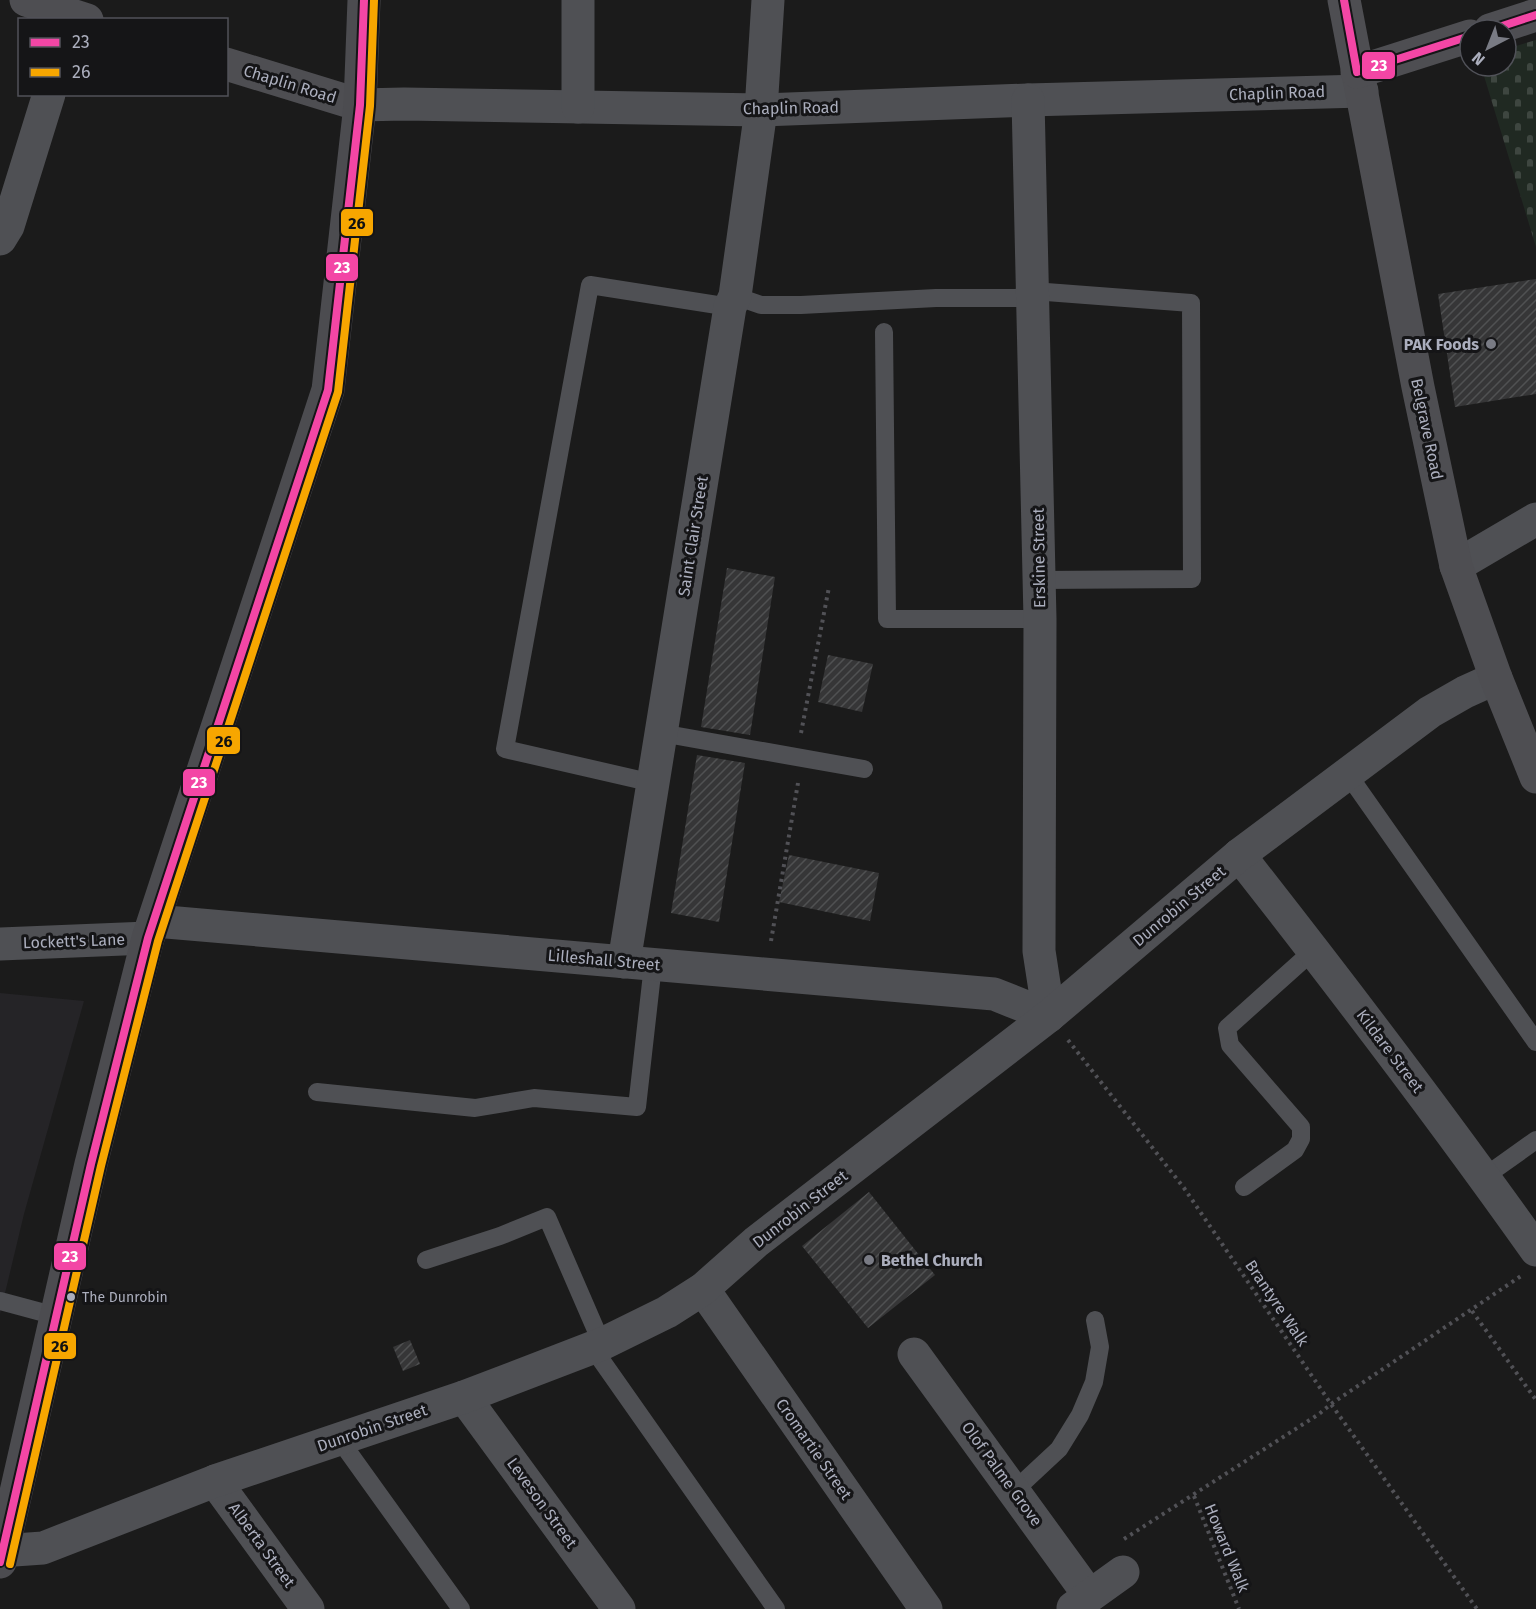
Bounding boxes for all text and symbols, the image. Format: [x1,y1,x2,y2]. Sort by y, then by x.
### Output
legend [18,18,228,96]
north arrow [1458,18,1518,78]
text: 23 [72,31,90,53]
text: N [1468,48,1489,69]
line badge: 23 [1361,51,1396,80]
text: 23 [1371,56,1387,75]
text: 26 [72,61,91,83]
street label: Chaplin Road [241,61,339,107]
street label: Chaplin Road [1229,82,1325,104]
street label: Chaplin Road [743,98,839,118]
line badge: 26 [340,208,374,237]
text: 26 [348,214,366,233]
line badge: 23 [325,253,359,282]
text: 23 [334,258,350,277]
place label: PAK Foods [1404,335,1479,354]
marker: PAK Foods [1484,337,1498,351]
street label: Belgrave Road [1407,377,1447,481]
street label: Saint Clair Street [674,474,712,598]
street label: Erskine Street [1029,507,1049,608]
line badge: 26 [206,726,241,755]
text: 26 [215,732,233,751]
line badge: 23 [182,768,216,797]
text: 23 [191,773,207,792]
street label: Dunrobin Street [1129,862,1229,950]
street label: Lockett's Lane [23,930,125,952]
street label: Lilleshall Street [547,946,661,974]
street label: Kildare Street [1353,1006,1427,1096]
street label: Dunrobin Street [749,1166,851,1252]
line badge: 23 [53,1242,87,1271]
text: 23 [62,1247,78,1266]
place label: Bethel Church [881,1251,983,1270]
marker: Bethel Church [862,1253,876,1267]
street label: Brantyre Walk [1241,1256,1313,1350]
place label: The Dunrobin [82,1289,168,1306]
marker: The Dunrobin [65,1291,77,1303]
line badge: 26 [43,1332,77,1360]
text: 26 [51,1337,69,1356]
street label: Cromartie Street [772,1395,856,1503]
street label: Dunrobin Street [315,1400,430,1456]
street label: Olof Palme Grove [958,1418,1046,1530]
street label: Leveson Street [503,1454,581,1552]
street label: Alberta Street [225,1499,299,1591]
street label: Howard Walk [1201,1501,1254,1596]

